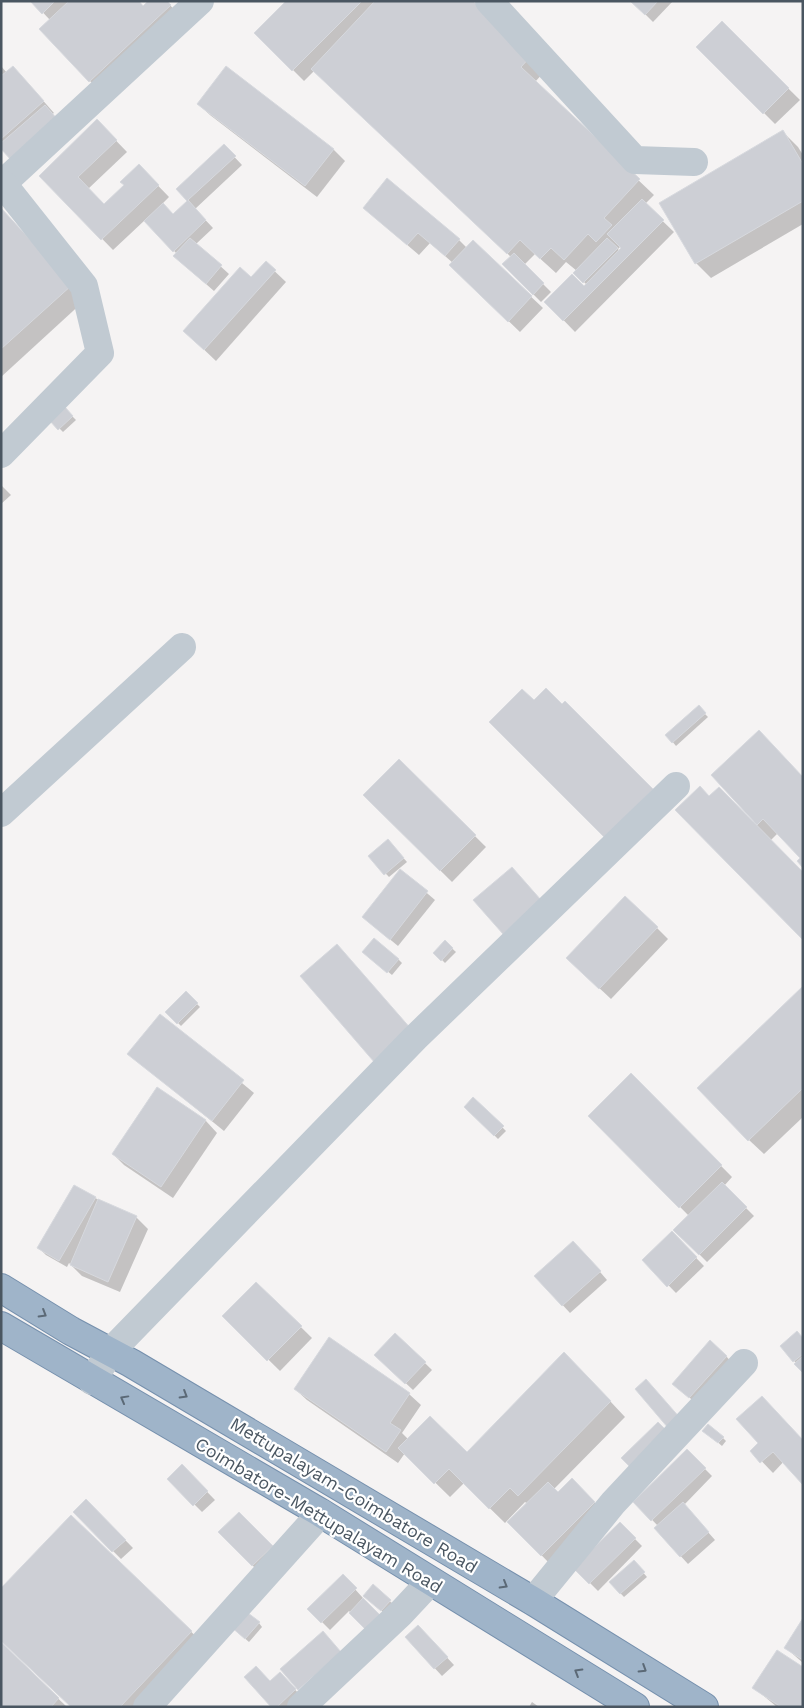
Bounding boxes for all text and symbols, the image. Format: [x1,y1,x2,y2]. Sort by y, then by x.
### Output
one-way arrow [37,1307,46,1317]
one-way arrow [178,1388,187,1398]
one-way arrow [121,1395,130,1405]
street label: Mettupalayam-Coimbatore Road [227,1413,481,1577]
street label: Coimbatore-Mettupalayam Road [192,1433,446,1597]
one-way arrow [499,1578,508,1588]
one-way arrow [638,1663,647,1673]
one-way arrow [575,1669,584,1679]

